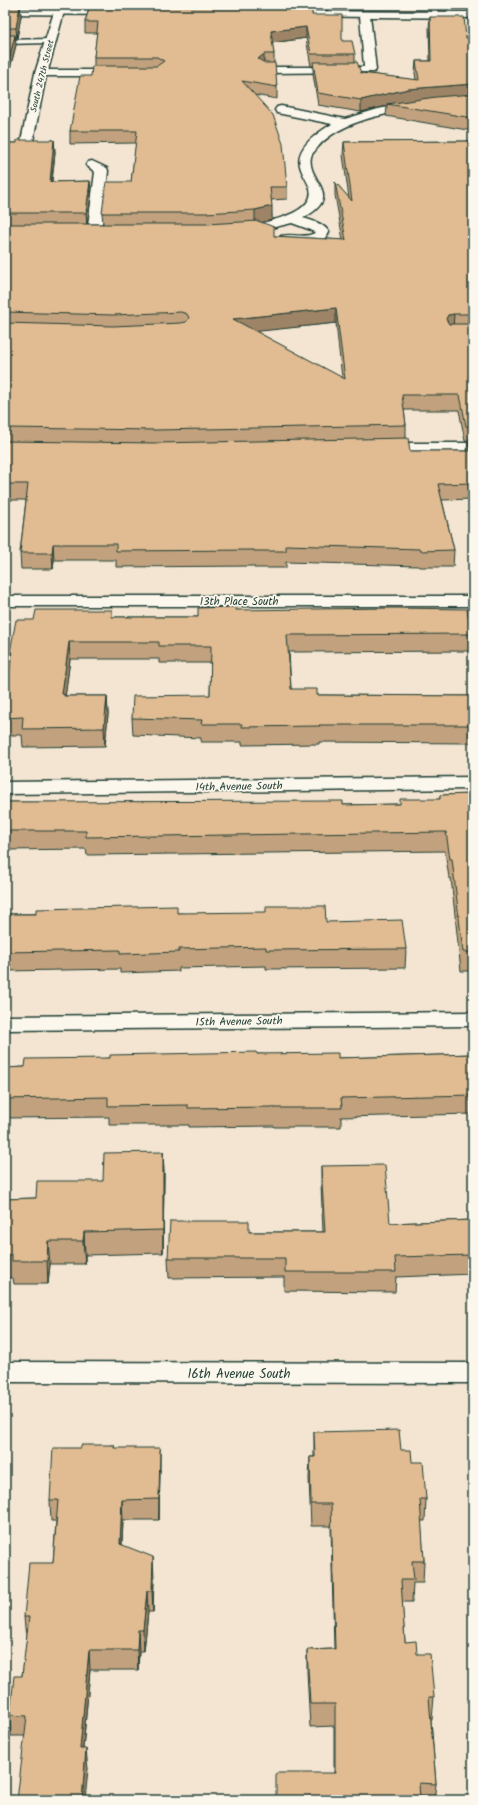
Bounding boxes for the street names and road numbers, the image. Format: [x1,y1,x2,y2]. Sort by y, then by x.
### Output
street label: South 247th Street [26,38,59,114]
street label: 13th Place South [200,593,278,611]
street label: 14th Avenue South [195,777,283,797]
street label: 15th Avenue South [195,1012,283,1032]
street label: 16th Avenue South [187,1364,291,1385]

